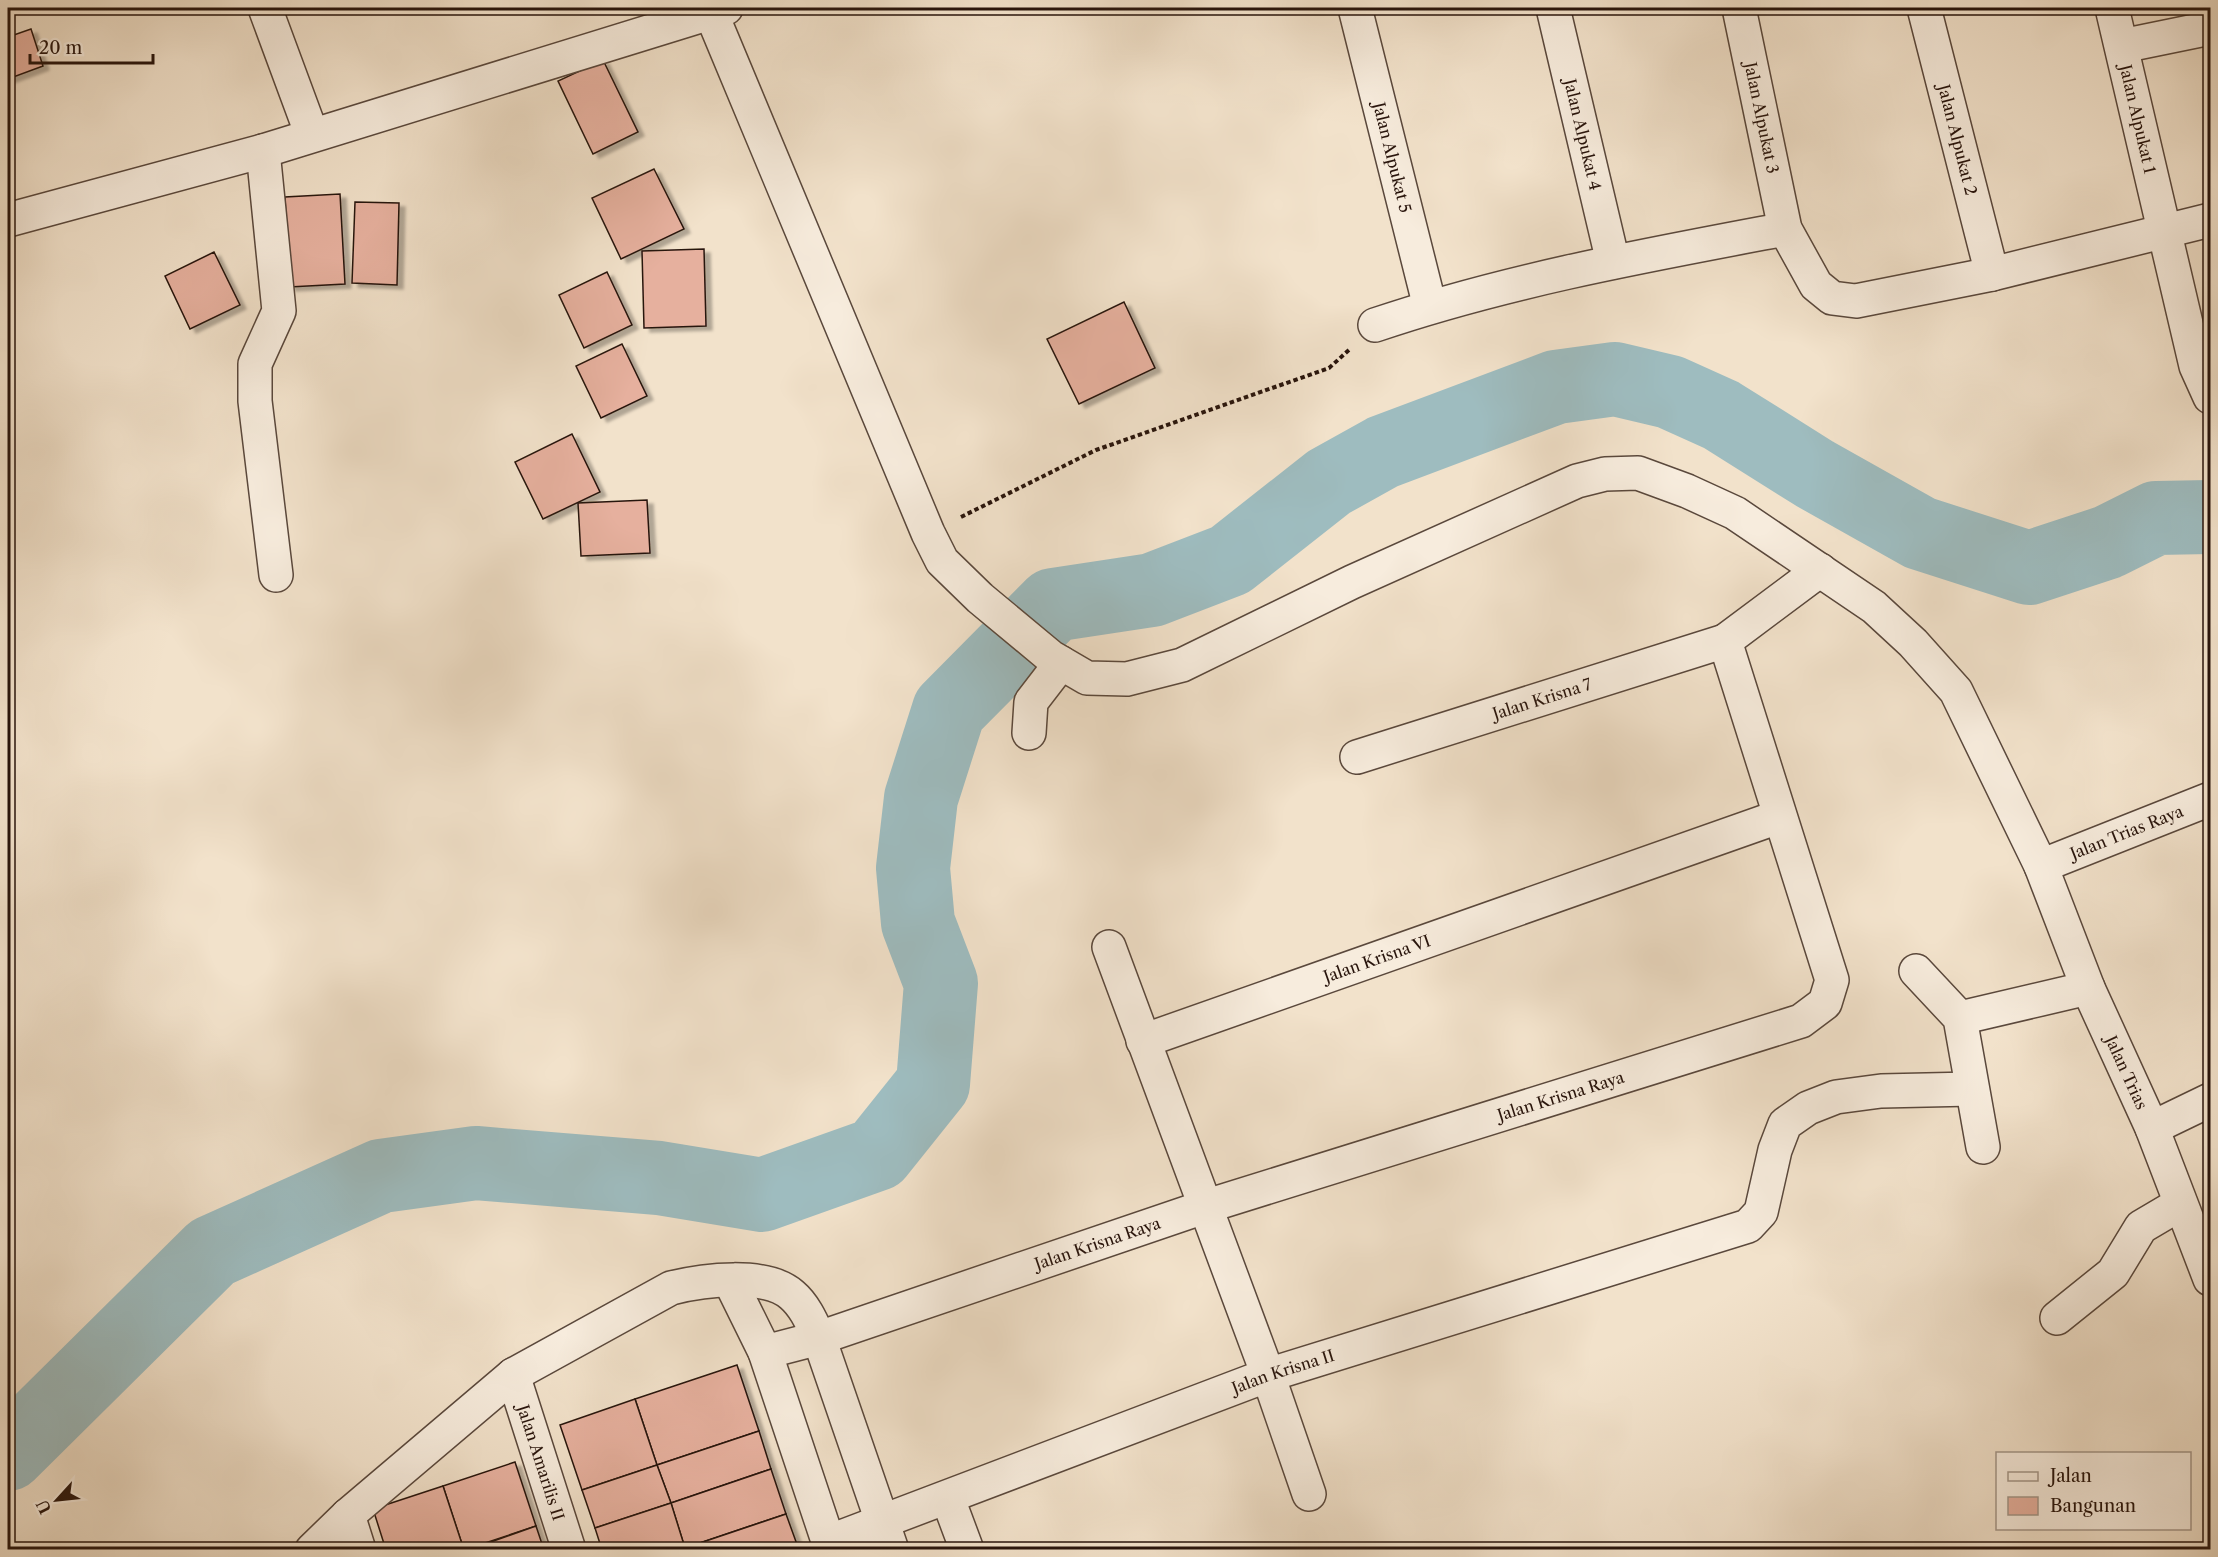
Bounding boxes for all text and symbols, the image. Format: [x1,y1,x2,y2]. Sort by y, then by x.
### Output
scale bar [30,27,153,65]
text: 20 m [39,37,83,59]
street label: Jalan Alpukat 3 [1740,57,1783,175]
street label: Jalan Alpukat 1 [2115,60,2161,176]
street label: Jalan Alpukat 4 [1559,74,1606,192]
street label: Jalan Alpukat 2 [1933,79,1981,197]
street label: Jalan Alpukat 5 [1368,97,1416,215]
street label: Jalan Krisna 7 [1487,674,1594,725]
street label: Jalan Trias Raya [2064,800,2187,865]
street label: Jalan Krisna VI [1318,930,1433,988]
street label: Jalan Trias [2100,1030,2152,1113]
street label: Jalan Krisna Raya [1492,1067,1627,1126]
street label: Jalan Krisna Raya [1029,1212,1164,1275]
street label: Jalan Krisna II [1226,1345,1337,1399]
street label: Jalan Amarilis II [512,1399,569,1523]
legend [1996,1452,2191,1530]
text: Jalan [2047,1465,2092,1487]
north arrow [27,1470,87,1530]
text: Bangunan [2050,1495,2136,1517]
text: U [32,1496,55,1517]

